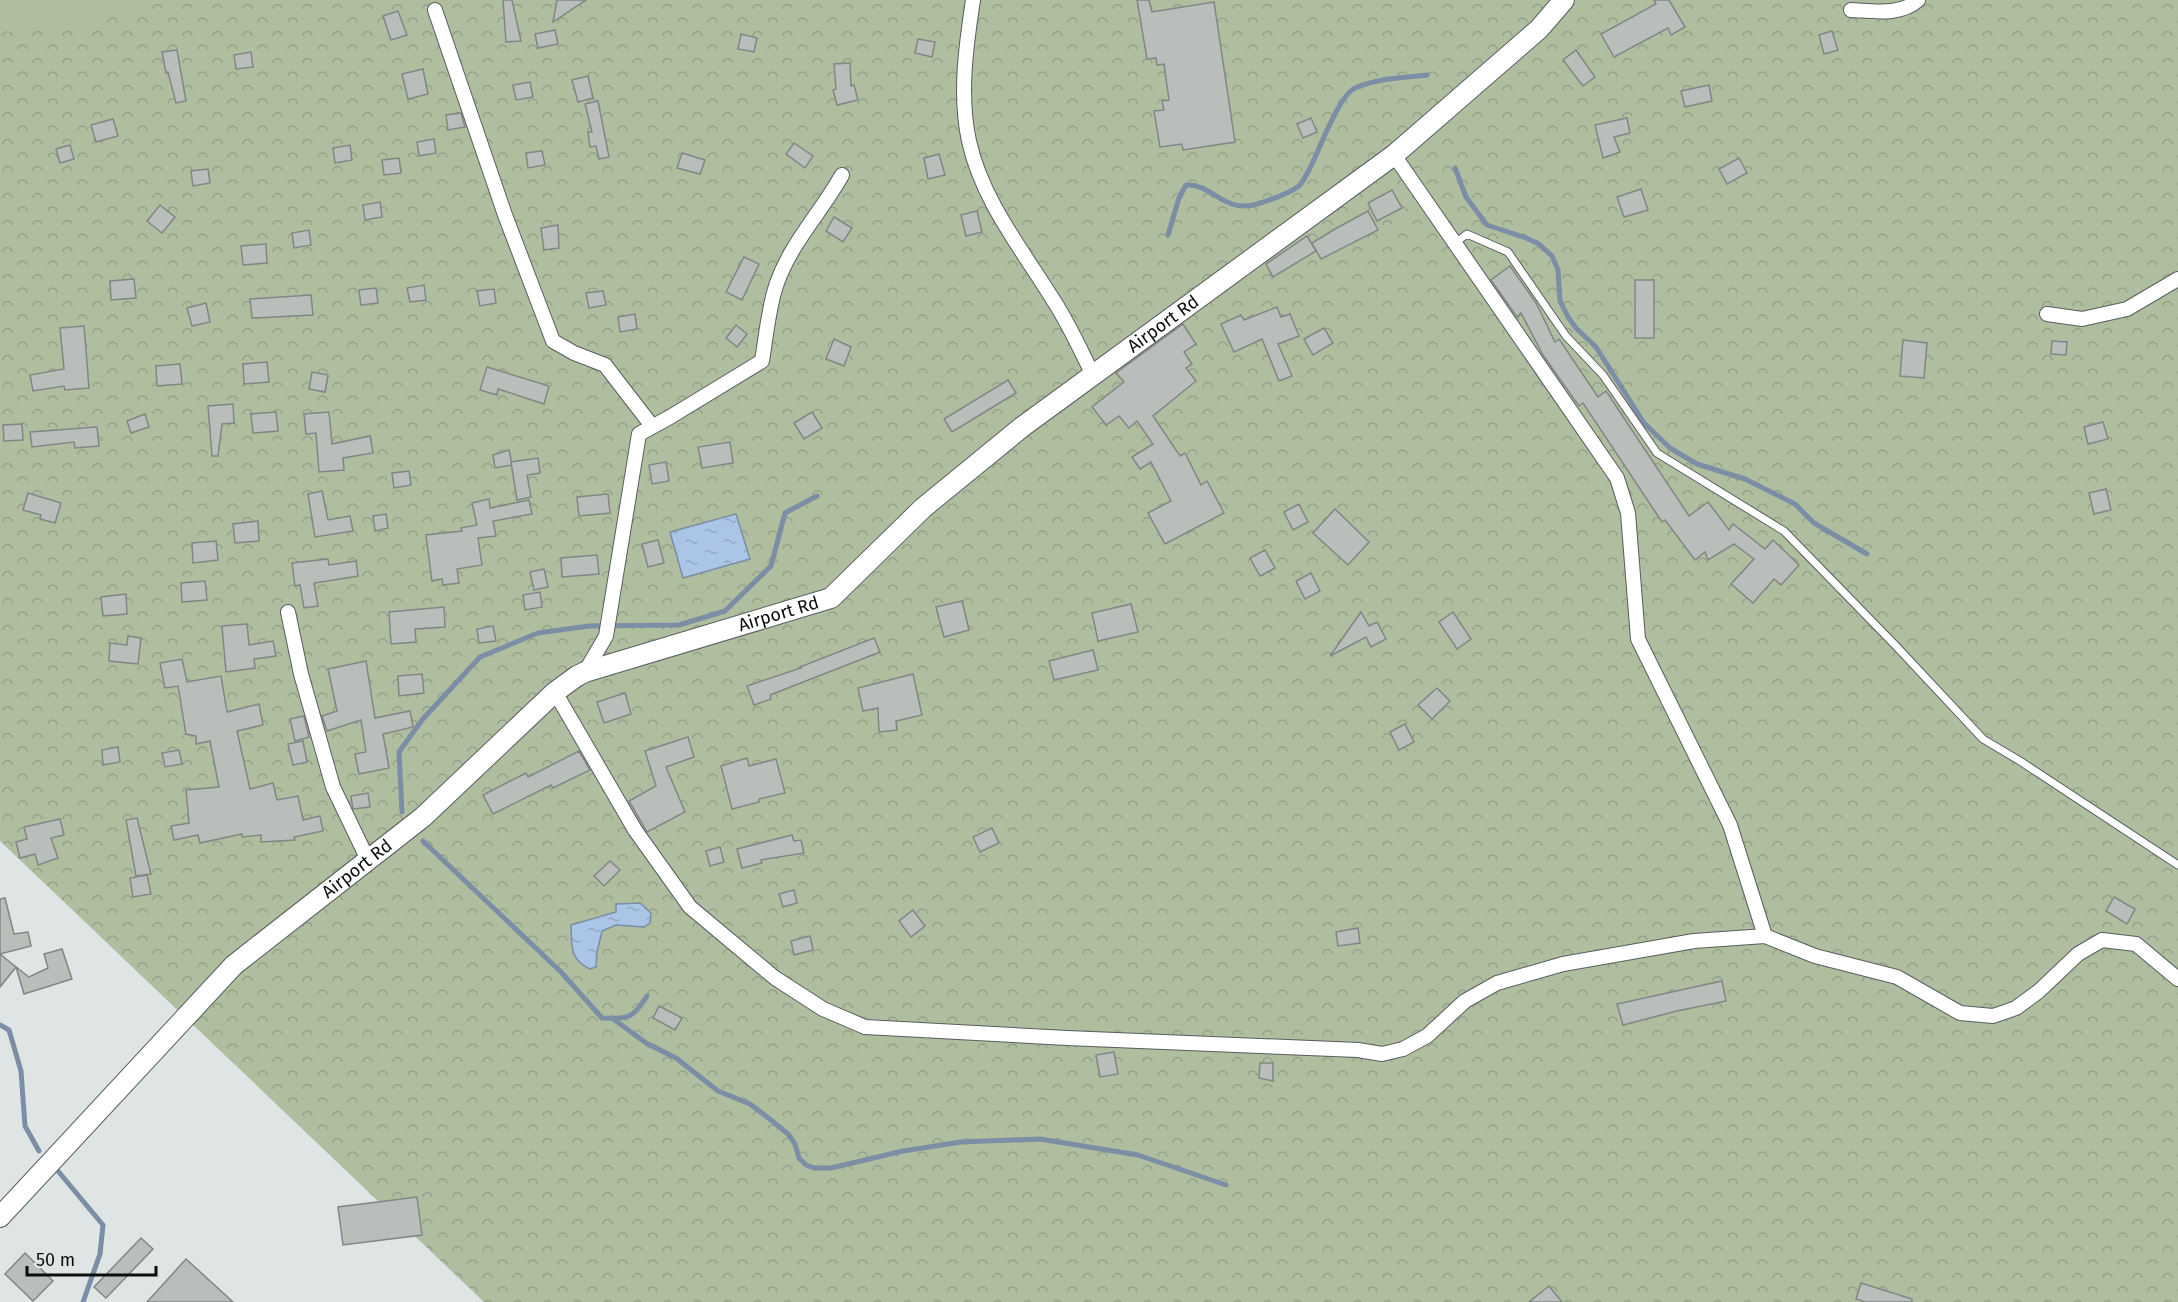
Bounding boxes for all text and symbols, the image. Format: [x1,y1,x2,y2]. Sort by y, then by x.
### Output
street label: Airport Rd [1123,291,1203,357]
street label: Airport Rd [736,591,822,636]
street label: Airport Rd [317,834,396,903]
scale bar [27,1239,156,1277]
text: 50 m [36,1249,75,1271]

